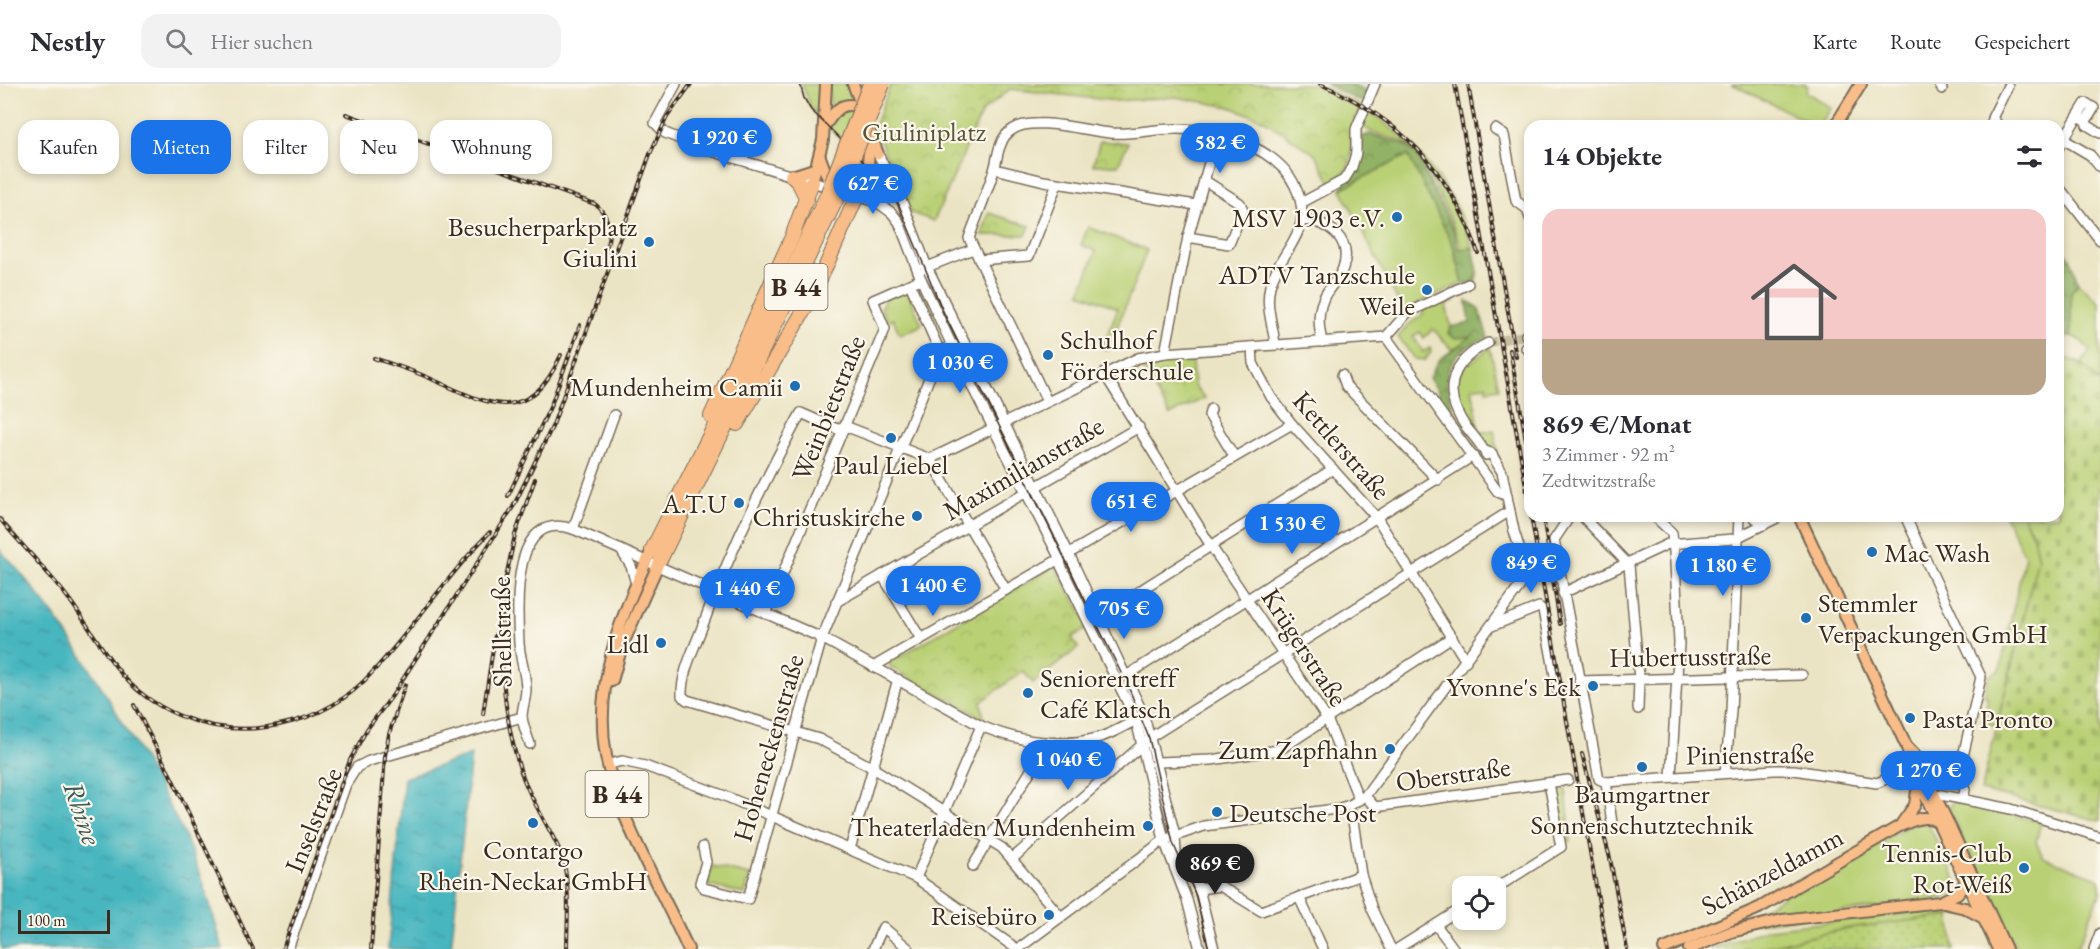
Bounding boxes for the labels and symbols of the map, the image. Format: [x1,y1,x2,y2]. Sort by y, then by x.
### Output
park label: Giuliniplatz [862,114,987,149]
pin: 1 920 € [669,118,779,169]
pin: 582 € [1178,123,1262,174]
pin: 627 € [831,164,915,215]
place label: MSV 1903 e.V. [1232,200,1385,235]
place label: Besucherparkplatz Giulini [448,209,638,275]
marker: MSV 1903 e.V. [1390,210,1404,224]
marker: Besucherparkplatz Giulini [642,235,656,249]
place label: ADTV Tanzschule Weile [1217,257,1415,323]
road number: B 44 [764,264,828,310]
marker: ADTV Tanzschule Weile [1420,283,1434,297]
place label: Schulhof Förderschule [1060,322,1193,388]
street label: Weinbietstraße [783,330,873,486]
pin: 1 030 € [905,343,1015,394]
marker: Schulhof Förderschule [1041,348,1055,362]
place label: Mundenheim Camii [570,369,783,404]
marker: Mundenheim Camii [788,379,802,393]
street label: Kettlerstraße [1285,383,1399,507]
street label: Maximilianstraße [936,408,1110,528]
marker: Paul Liebel [884,431,898,445]
place label: Paul Liebel [834,447,948,482]
pin: 651 € [1089,482,1173,533]
place label: A.T.U [661,486,727,521]
marker: A.T.U [732,496,746,510]
place label: Christuskirche [752,499,905,534]
pin: 1 530 € [1237,504,1347,555]
marker: Christuskirche [910,509,924,523]
place label: Mac Wash [1884,535,1990,570]
pin: 849 € [1489,543,1573,594]
marker: Mac Wash [1865,545,1879,559]
pin: 1 180 € [1668,546,1778,597]
pin: 1 400 € [878,566,988,617]
pin: 1 440 € [692,569,802,620]
street label: Shellstraße [483,576,519,688]
street label: Krügerstraße [1254,581,1356,713]
place label: Stemmler Verpackungen GmbH [1818,585,2048,651]
pin: 705 € [1082,589,1166,640]
marker: Stemmler Verpackungen GmbH [1799,611,1813,625]
place label: Lidl [606,626,649,661]
marker: Lidl [654,636,668,650]
street label: Hubertusstraße [1609,637,1771,675]
street label: Hoheneckenstraße [725,650,811,846]
place label: Seniorentreff Café Klatsch [1040,660,1180,726]
place label: Yvonne's Eck [1446,669,1581,704]
marker: Yvonne's Eck [1586,679,1600,693]
marker: Seniorentreff Café Klatsch [1021,686,1035,700]
place label: Pasta Pronto [1922,701,2053,736]
marker: Pasta Pronto [1903,711,1917,725]
place label: Zum Zapfhahn [1219,732,1378,767]
street label: Pinienstraße [1686,735,1814,773]
pin: 1 040 € [1013,740,1123,791]
marker: Zum Zapfhahn [1383,742,1397,756]
street label: Oberstraße [1394,749,1512,799]
pin: 1 270 € [1873,751,1983,802]
marker: Baumgartner Sonnenschutztechnik [1635,760,1649,774]
street label: Inselstraße [276,762,350,878]
road number: B 44 [586,771,648,817]
water label: Rhine [55,776,111,850]
place label: Baumgartner Sonnenschutztechnik [1531,776,1754,842]
place label: Deutsche Post [1229,795,1377,830]
marker: Deutsche Post [1210,805,1224,819]
place label: Theaterladen Mundenheim [850,809,1136,844]
marker: Contargo Rhein-Neckar GmbH [526,816,540,830]
marker: Theaterladen Mundenheim [1141,819,1155,833]
street label: Schänzeldamm [1695,819,1849,923]
place label: Contargo Rhein-Neckar GmbH [419,832,647,898]
place label: Tennis-Club Rot-Weiß [1881,835,2012,901]
pin: 869 € [1173,844,1257,895]
marker: Tennis-Club Rot-Weiß [2017,861,2031,875]
place label: Reisebüro [931,898,1037,933]
scale bar [18,907,110,934]
marker: Reisebüro [1042,908,1056,922]

